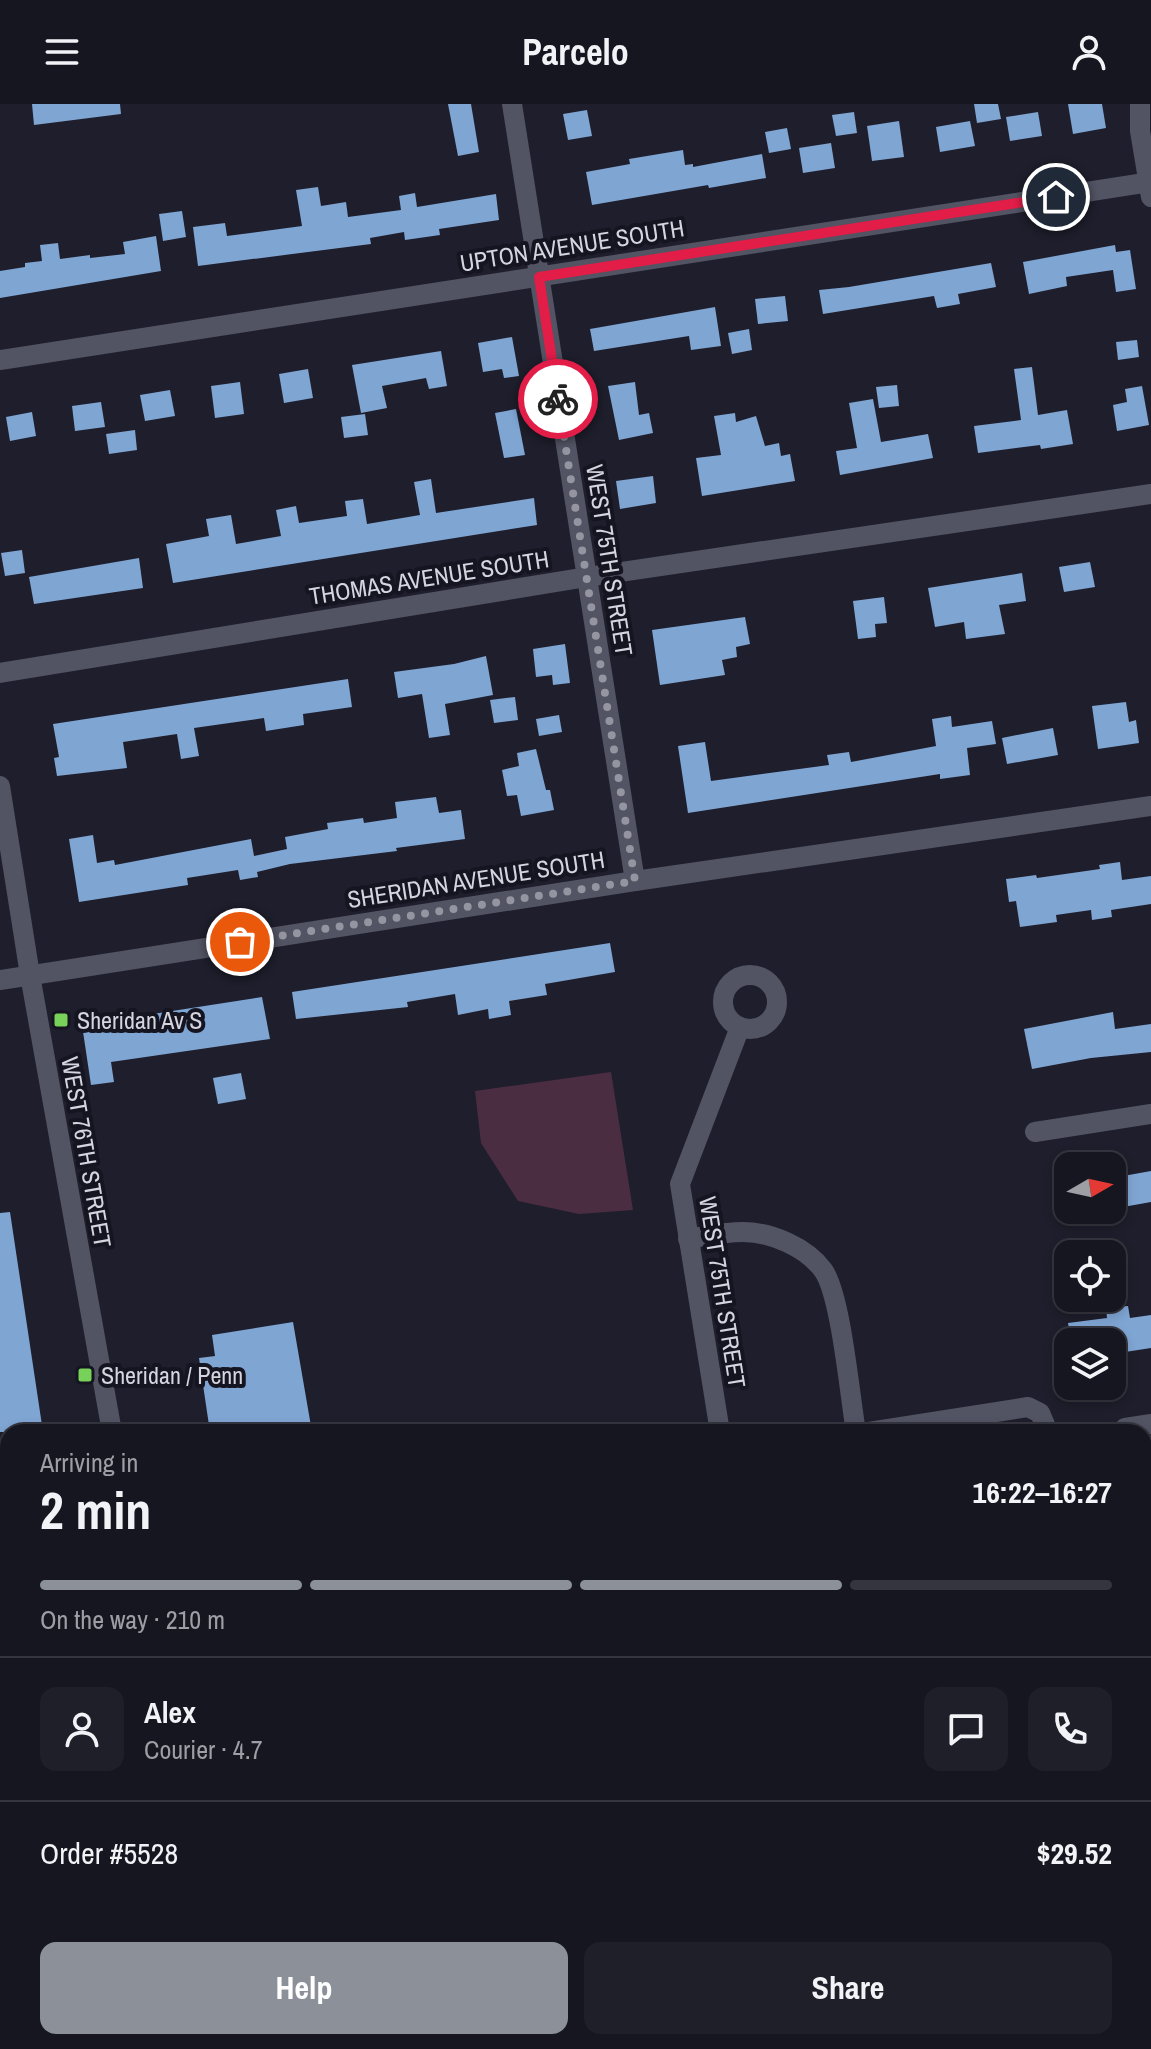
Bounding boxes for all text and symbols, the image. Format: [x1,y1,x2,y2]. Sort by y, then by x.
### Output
text: Parcelo [522,28,629,76]
icon: menu [40,30,84,74]
icon: person [1067,30,1111,74]
pin [1022,163,1090,231]
icon: home [1034,175,1078,219]
street label: UPTON AVENUE SOUTH [458,211,686,279]
courier [518,359,598,439]
icon: bike [536,377,580,421]
street label: WEST 75TH STREET [579,462,641,658]
street label: THOMAS AVENUE SOUTH [307,542,551,612]
street label: SHERIDAN AVENUE SOUTH [345,843,607,915]
pin [206,908,274,976]
icon: bag [218,920,262,964]
place label: Sheridan Av S [77,1004,203,1036]
marker: Sheridan Av S [52,1011,70,1029]
street label: WEST 76TH STREET [54,1054,120,1250]
north arrow [1054,1152,1126,1224]
map controls [1054,1152,1126,1400]
street label: WEST 75TH STREET [692,1194,754,1390]
button: locate [1054,1240,1126,1312]
button: layers [1054,1328,1126,1400]
place label: Sheridan / Penn [101,1359,243,1391]
marker: Sheridan / Penn [76,1366,94,1384]
text: Arriving in [40,1445,138,1480]
text: 16:22–16:27 [973,1472,1112,1512]
text: 2 min [40,1475,151,1545]
text: On the way · 210 m [40,1602,225,1637]
button: person [40,1687,124,1771]
button: chat [924,1687,1008,1771]
button: phone [1028,1687,1112,1771]
text: Alex [144,1692,196,1732]
text: Courier · 4.7 [144,1732,263,1767]
text: Order #5528 [40,1833,178,1873]
text: $29.52 [1037,1833,1112,1873]
button: Help [40,1942,568,2034]
button: Share [584,1942,1112,2034]

